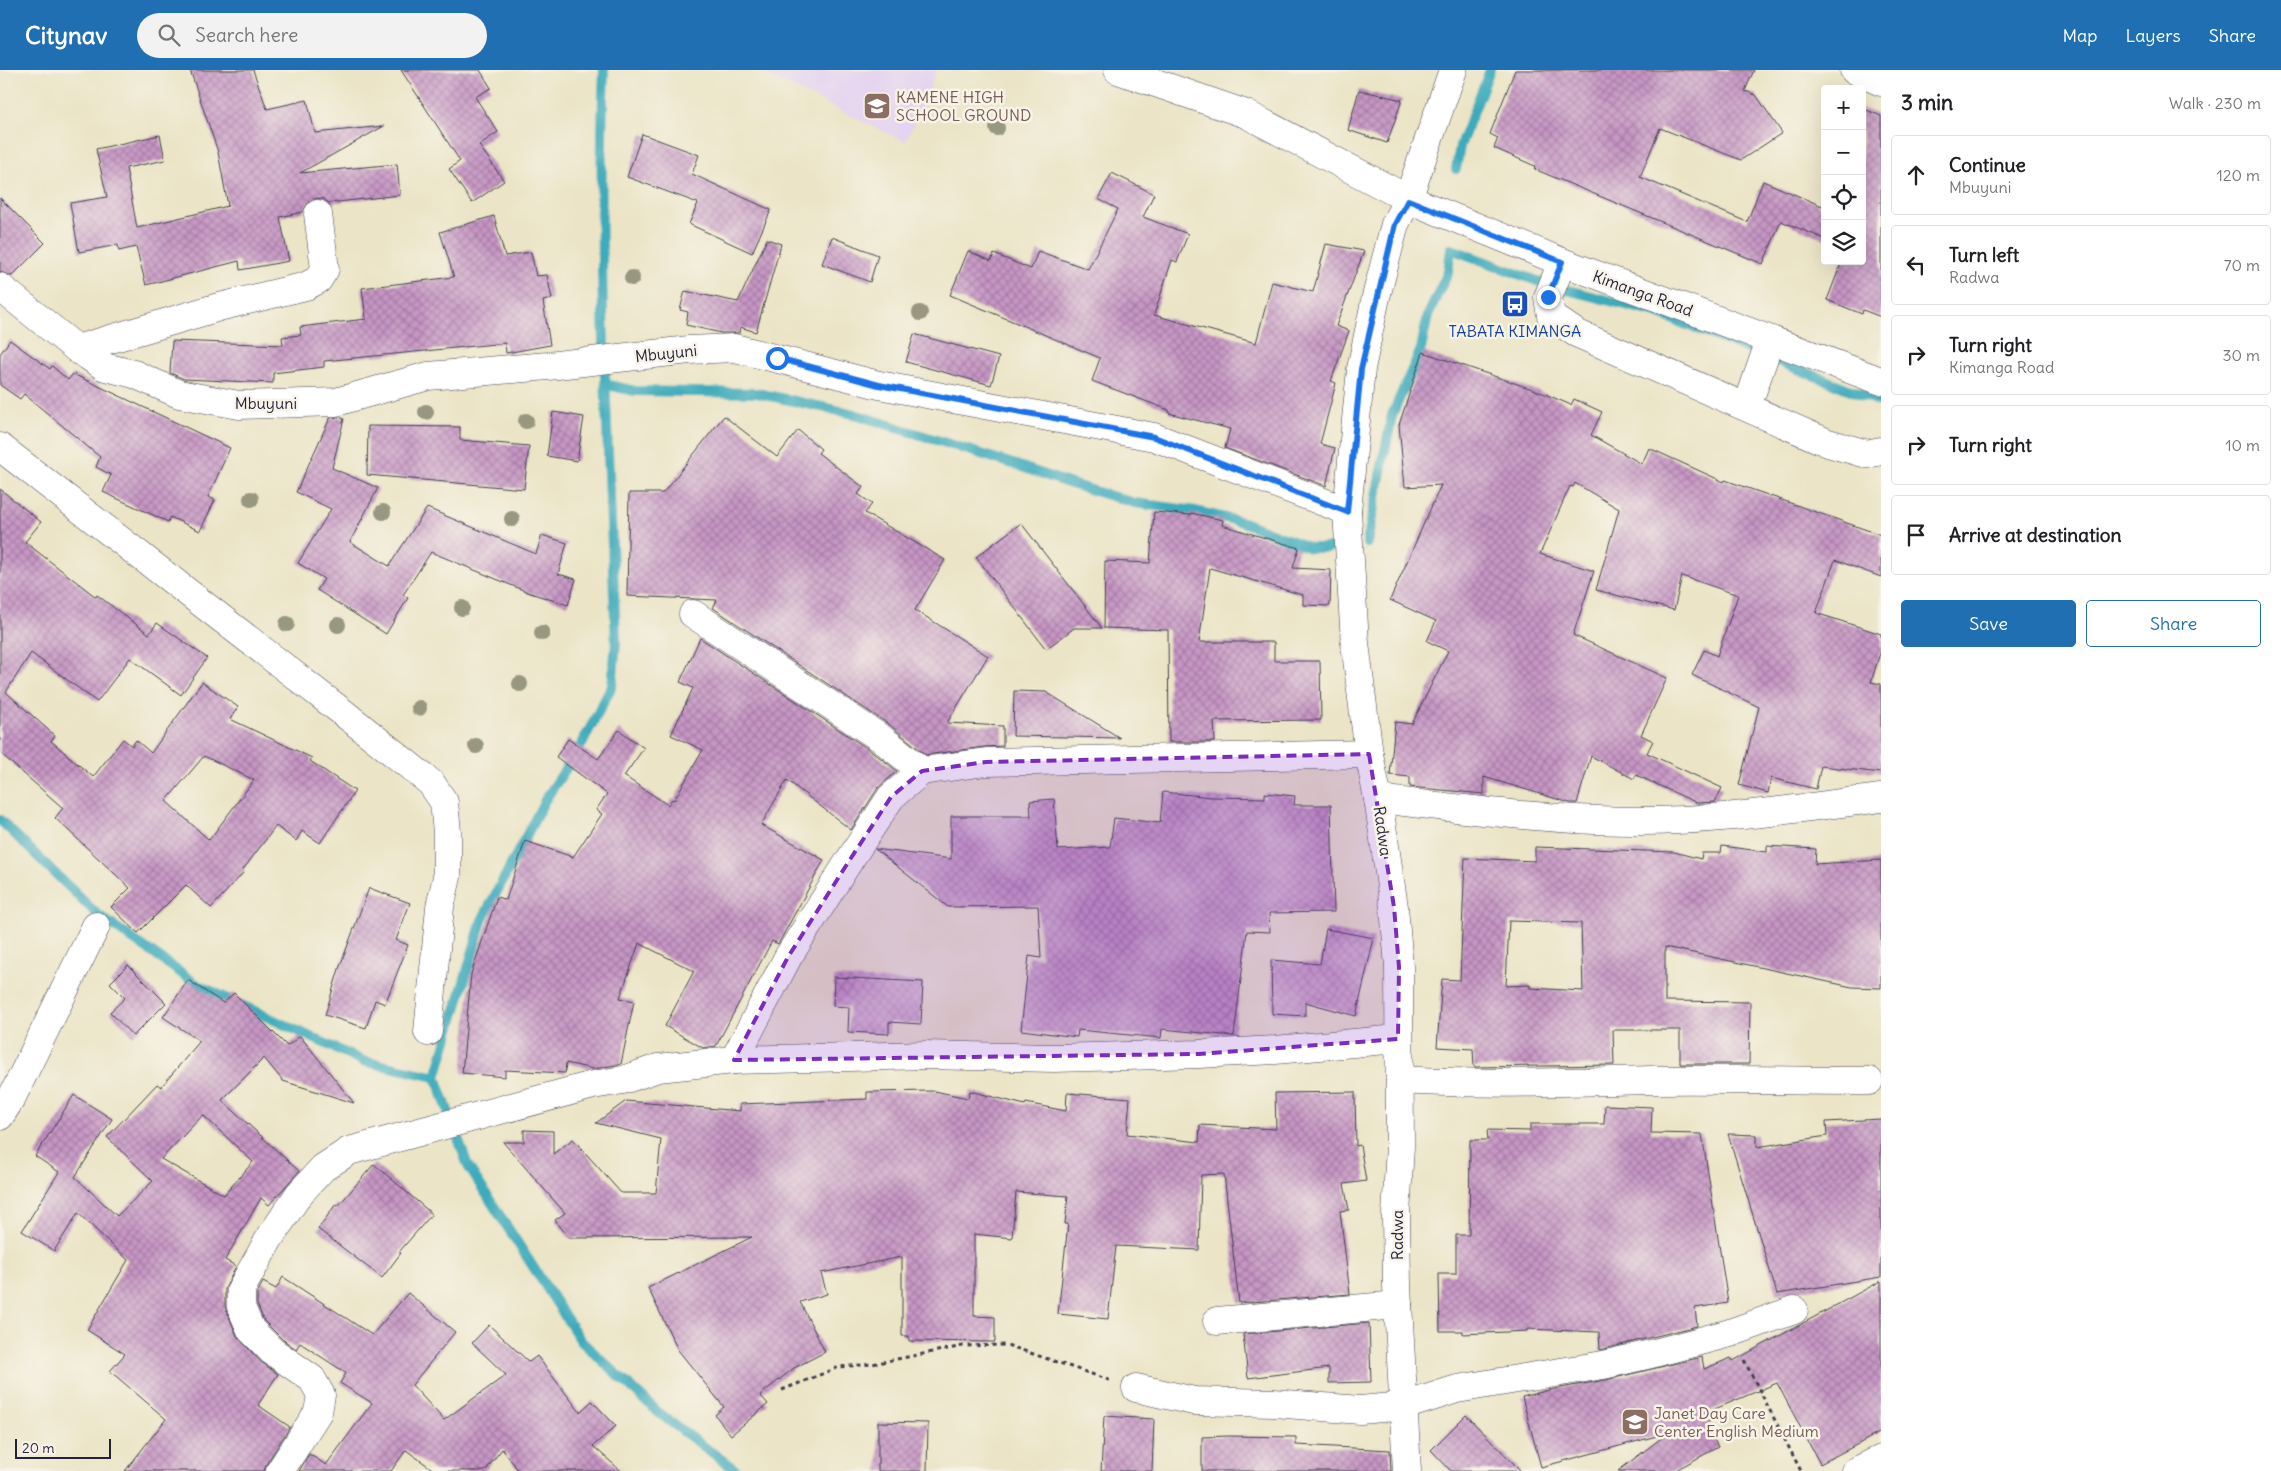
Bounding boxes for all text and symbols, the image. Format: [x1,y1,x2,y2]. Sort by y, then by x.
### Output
search box [137,13,487,58]
text: Citynav [25,20,107,50]
icon: search [155,21,183,49]
text: Search here [195,23,298,47]
text: Map [2062,24,2097,47]
text: Layers [2125,24,2181,47]
text: Share [2209,24,2256,47]
map controls [1821,85,1866,265]
button: + [1821,85,1866,130]
place label: KAMENE HIGH SCHOOL GROUND [896,87,1031,125]
text: 3 min [1901,89,1953,116]
school or university icon: KAMENE HIGH SCHOOL GROUND [862,91,892,121]
text: Walk · 230 m [2169,93,2261,113]
button: − [1821,130,1866,175]
text: Continue [1949,153,2026,177]
icon: ahead [1902,161,1930,189]
text: 120 m [2217,165,2260,185]
button: locate [1821,175,1866,220]
text: Mbuyuni [1949,177,2011,197]
button: layers [1821,220,1866,265]
text: Turn left [1949,243,2019,267]
icon: left [1902,251,1930,279]
text: 70 m [2224,255,2260,275]
street label: Kimanga Road [1590,266,1696,320]
text: Radwa [1949,267,1999,287]
route end [1537,286,1560,309]
bus stop icon: TABATA KIMANGA [1500,289,1530,319]
place label: TABATA KIMANGA [1449,321,1581,341]
text: Turn right [1949,333,2032,357]
street label: Mbuyuni [634,340,698,366]
icon: right [1902,341,1930,369]
text: 30 m [2223,345,2260,365]
route start [766,347,789,370]
text: Kimanga Road [1949,357,2054,377]
street label: Mbuyuni [235,393,297,413]
icon: right [1902,431,1930,459]
text: Turn right [1949,433,2032,457]
text: 10 m [2225,435,2260,455]
icon: arrive [1902,521,1930,549]
text: Arrive at destination [1949,523,2122,547]
button: Save [1901,600,2076,647]
button: Share [2086,600,2261,647]
street label: Radwa [1370,805,1396,857]
street label: Radwa [1387,1210,1407,1260]
place label: Janet Day Care Center English Medium [1654,1403,1819,1441]
school or university icon: Janet Day Care Center English Medium [1620,1407,1650,1437]
scale bar [15,1436,111,1459]
text: 20 m [22,1439,55,1457]

